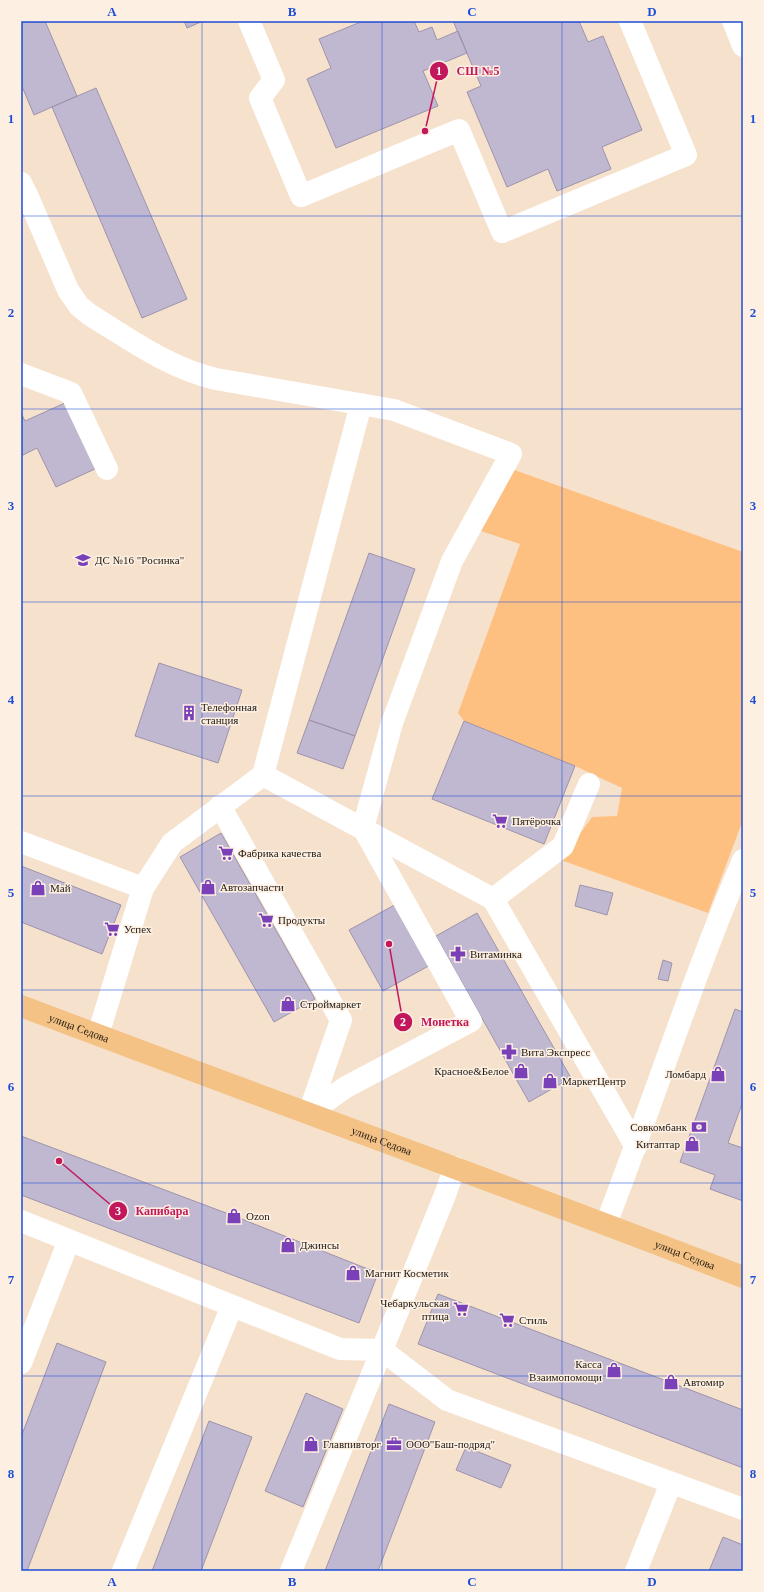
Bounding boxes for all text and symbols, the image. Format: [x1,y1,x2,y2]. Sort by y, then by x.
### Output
text: A [107,4,117,19]
text: B [288,4,297,19]
text: C [467,4,477,19]
text: D [647,4,657,19]
callout: СШ №5 [429,59,508,83]
text: 1 [436,64,442,78]
text: СШ №5 [457,64,499,78]
text: 1 [8,111,14,126]
text: 1 [750,111,756,126]
text: 2 [8,305,14,320]
text: 2 [750,305,756,320]
text: 3 [8,498,15,513]
text: 3 [750,498,757,513]
school or university icon: ДС №16 "Росинка" [74,551,92,569]
place label: ДС №16 "Росинка" [95,554,184,566]
text: 4 [8,692,15,707]
text: 4 [750,692,757,707]
place label: Телефонная станция [201,701,257,726]
building icon: Телефонная станция [180,704,198,722]
supermarket icon: Пятёрочка [491,812,509,830]
place label: Пятёрочка [512,815,561,827]
supermarket icon: Фабрика качества [217,844,235,862]
place label: Фабрика качества [238,847,321,859]
shop icon: Автозапчасти [199,878,217,896]
shop icon: Май [29,879,47,897]
place label: Автозапчасти [220,881,284,893]
place label: Май [50,882,71,894]
text: 5 [8,885,15,900]
text: 5 [750,885,757,900]
supermarket icon: Продукты [257,911,275,929]
place label: Продукты [278,914,326,926]
supermarket icon: Успех [103,920,121,938]
place label: Успех [124,923,152,935]
pharmacy icon: Витаминка [449,945,467,963]
place label: Витаминка [470,948,522,960]
shop icon: Строймаркет [279,995,297,1013]
place label: Строймаркет [300,998,361,1010]
callout: Монетка [393,1010,477,1034]
street label: улица Седова [47,1011,111,1045]
text: 2 [400,1015,406,1029]
text: Монетка [421,1015,469,1029]
pharmacy icon: Вита Экспресс [500,1043,518,1061]
place label: Вита Экспресс [521,1046,590,1058]
shop icon: Красное&Белое [512,1062,530,1080]
place label: Красное&Белое [434,1065,509,1077]
shop icon: Ломбард [709,1065,727,1083]
place label: Ломбард [665,1068,706,1080]
shop icon: МаркетЦентр [541,1072,559,1090]
place label: МаркетЦентр [562,1075,627,1087]
text: 6 [8,1079,15,1094]
text: 6 [750,1079,757,1094]
bank icon: Совкомбанк [690,1118,708,1136]
place label: Совкомбанк [630,1121,688,1133]
street label: улица Седова [350,1124,414,1157]
shop icon: Китаптар [683,1135,701,1153]
place label: Китаптар [636,1138,680,1150]
callout: Капибара [108,1199,196,1223]
text: 3 [115,1204,121,1218]
text: Капибара [136,1204,188,1218]
shop icon: Ozon [225,1207,243,1225]
place label: Ozon [246,1210,270,1222]
shop icon: Джинсы [279,1236,297,1254]
street label: улица Седова [653,1238,717,1272]
place label: Джинсы [300,1239,340,1251]
shop icon: Магнит Косметик [344,1264,362,1282]
place label: Магнит Косметик [365,1267,449,1279]
text: 7 [8,1272,15,1287]
text: 7 [750,1272,757,1287]
place label: Чебаркульская птица [380,1297,449,1322]
supermarket icon: Чебаркульская птица [452,1300,470,1318]
supermarket icon: Стиль [498,1311,516,1329]
place label: Стиль [519,1314,547,1326]
place label: Касса Взаимопомощи [529,1358,602,1383]
shop icon: Касса Взаимопомощи [605,1361,623,1379]
shop icon: Автомир [662,1373,680,1391]
place label: Автомир [683,1376,725,1388]
shop icon: Главпивторг [302,1435,320,1453]
office icon: ООО"Баш-подряд" [385,1435,403,1453]
place label: Главпивторг [323,1438,381,1450]
place label: ООО"Баш-подряд" [406,1438,495,1450]
text: 8 [8,1466,15,1481]
text: 8 [750,1466,757,1481]
text: A [107,1574,117,1589]
text: B [288,1574,297,1589]
text: C [467,1574,477,1589]
text: D [647,1574,657,1589]

